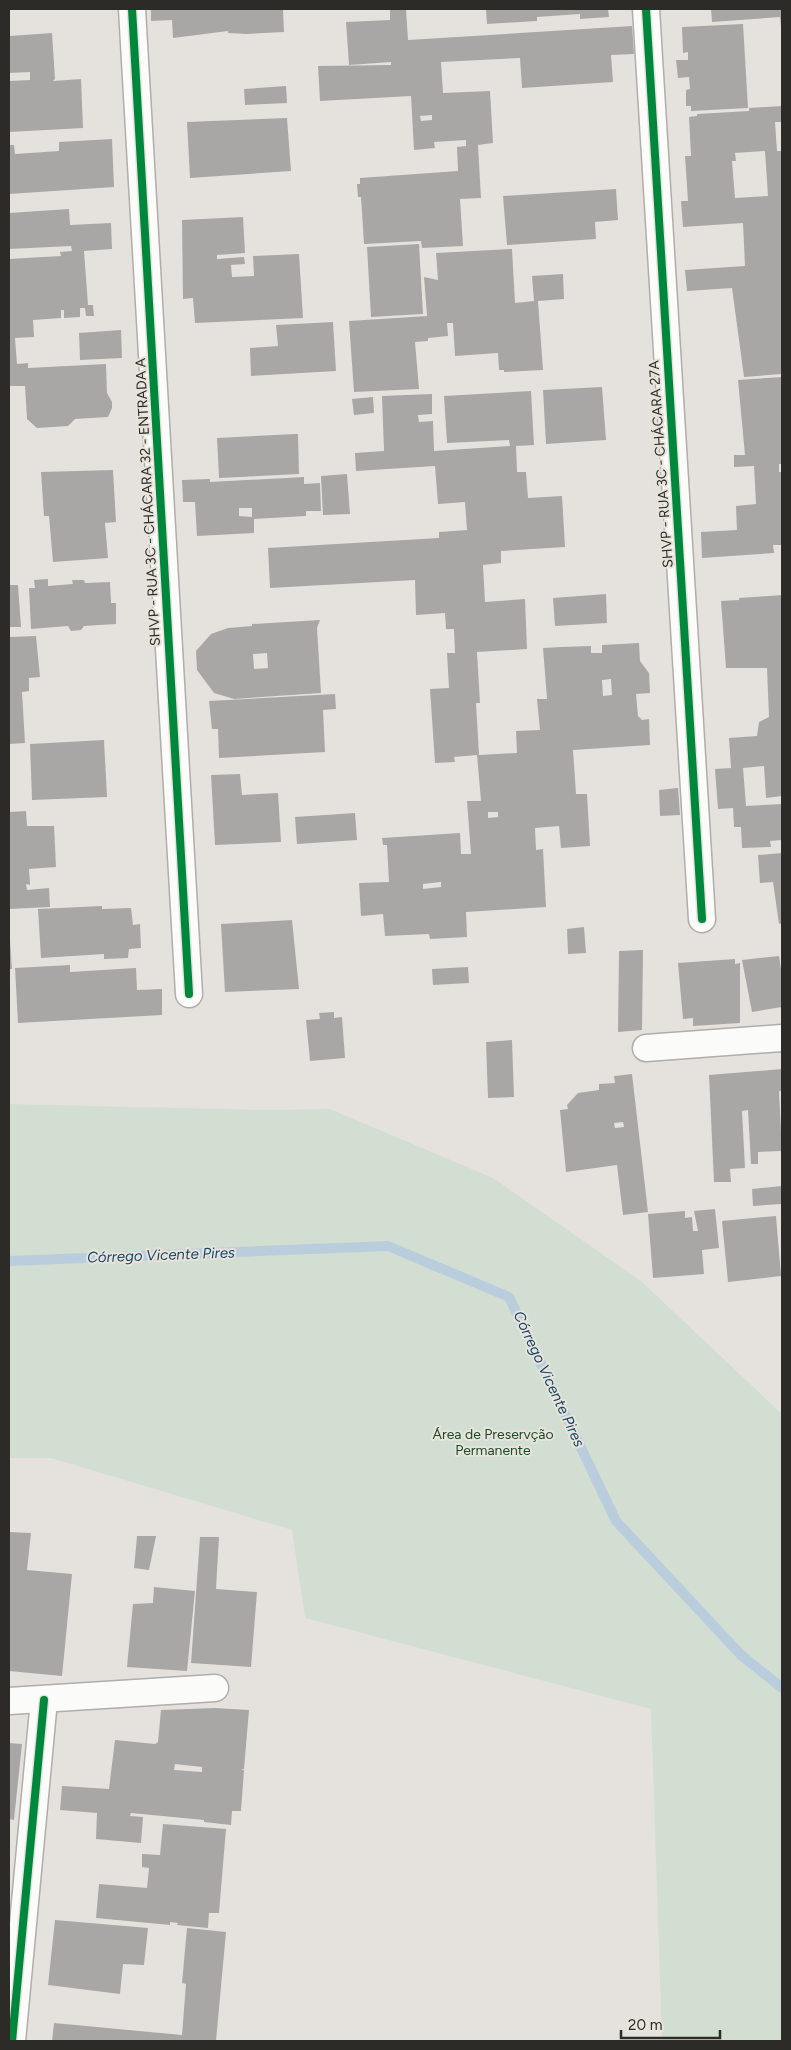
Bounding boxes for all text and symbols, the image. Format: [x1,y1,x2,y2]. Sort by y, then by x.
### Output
street label: SHVP - RUA 3C - CHÁCARA 32 - ENTRADA A [132,357,164,646]
street label: SHVP - RUA 3C - CHÁCARA 27A [645,359,677,568]
water label: Córrego Vicente Pires [87,1243,235,1267]
water label: Córrego Vicente Pires [510,1308,588,1450]
park label: Área de Preservção Permanente [432,1426,554,1459]
scale bar [621,2008,720,2040]
text: 20 m [628,2016,662,2034]

